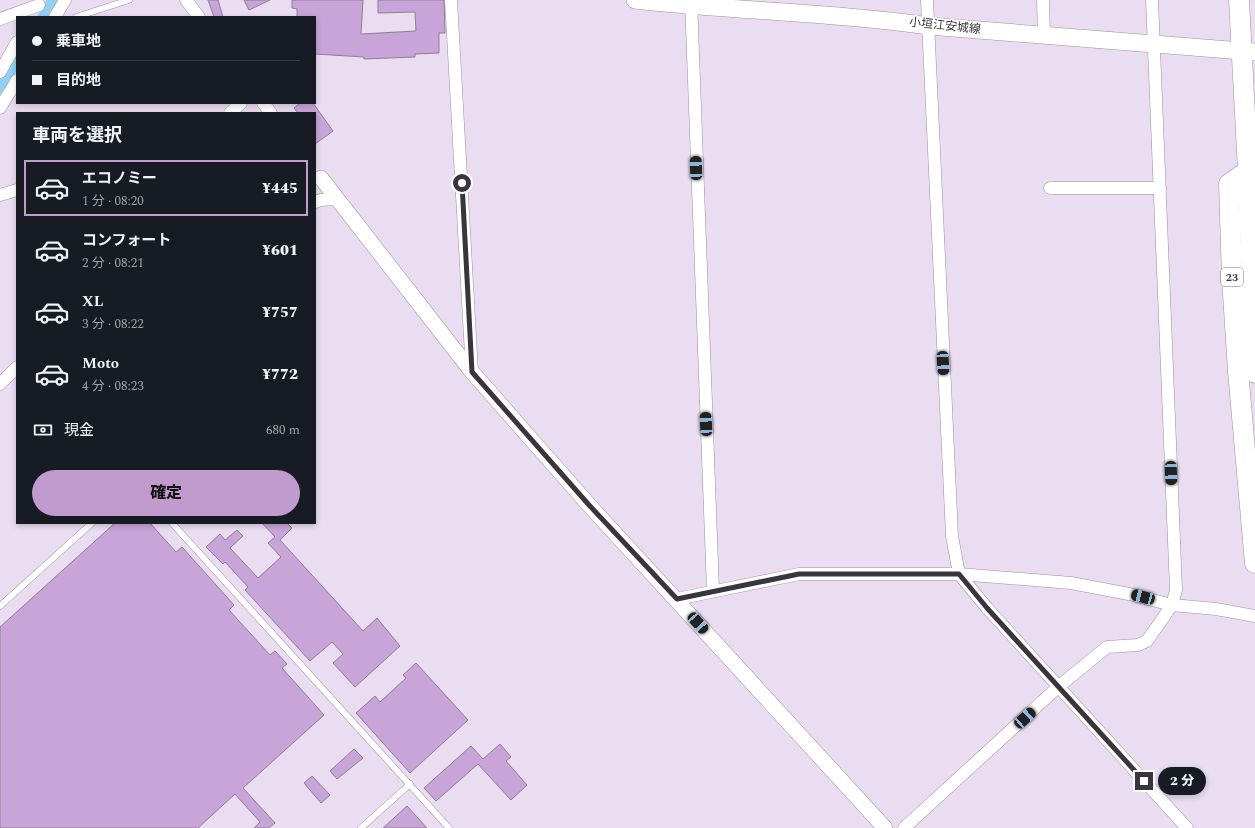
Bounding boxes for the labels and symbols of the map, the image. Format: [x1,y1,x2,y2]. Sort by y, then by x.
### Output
street label: 小垣江安城線 [908,13,982,39]
car [690,156,702,180]
route start [453,174,471,192]
road number: 23 [1221,268,1243,286]
car [936,351,950,375]
car [699,412,713,436]
car [1165,461,1177,485]
car [1130,588,1156,606]
car [686,610,710,636]
car [1012,706,1038,730]
callout: 2 分 [1158,767,1206,795]
route end [1135,772,1153,790]

